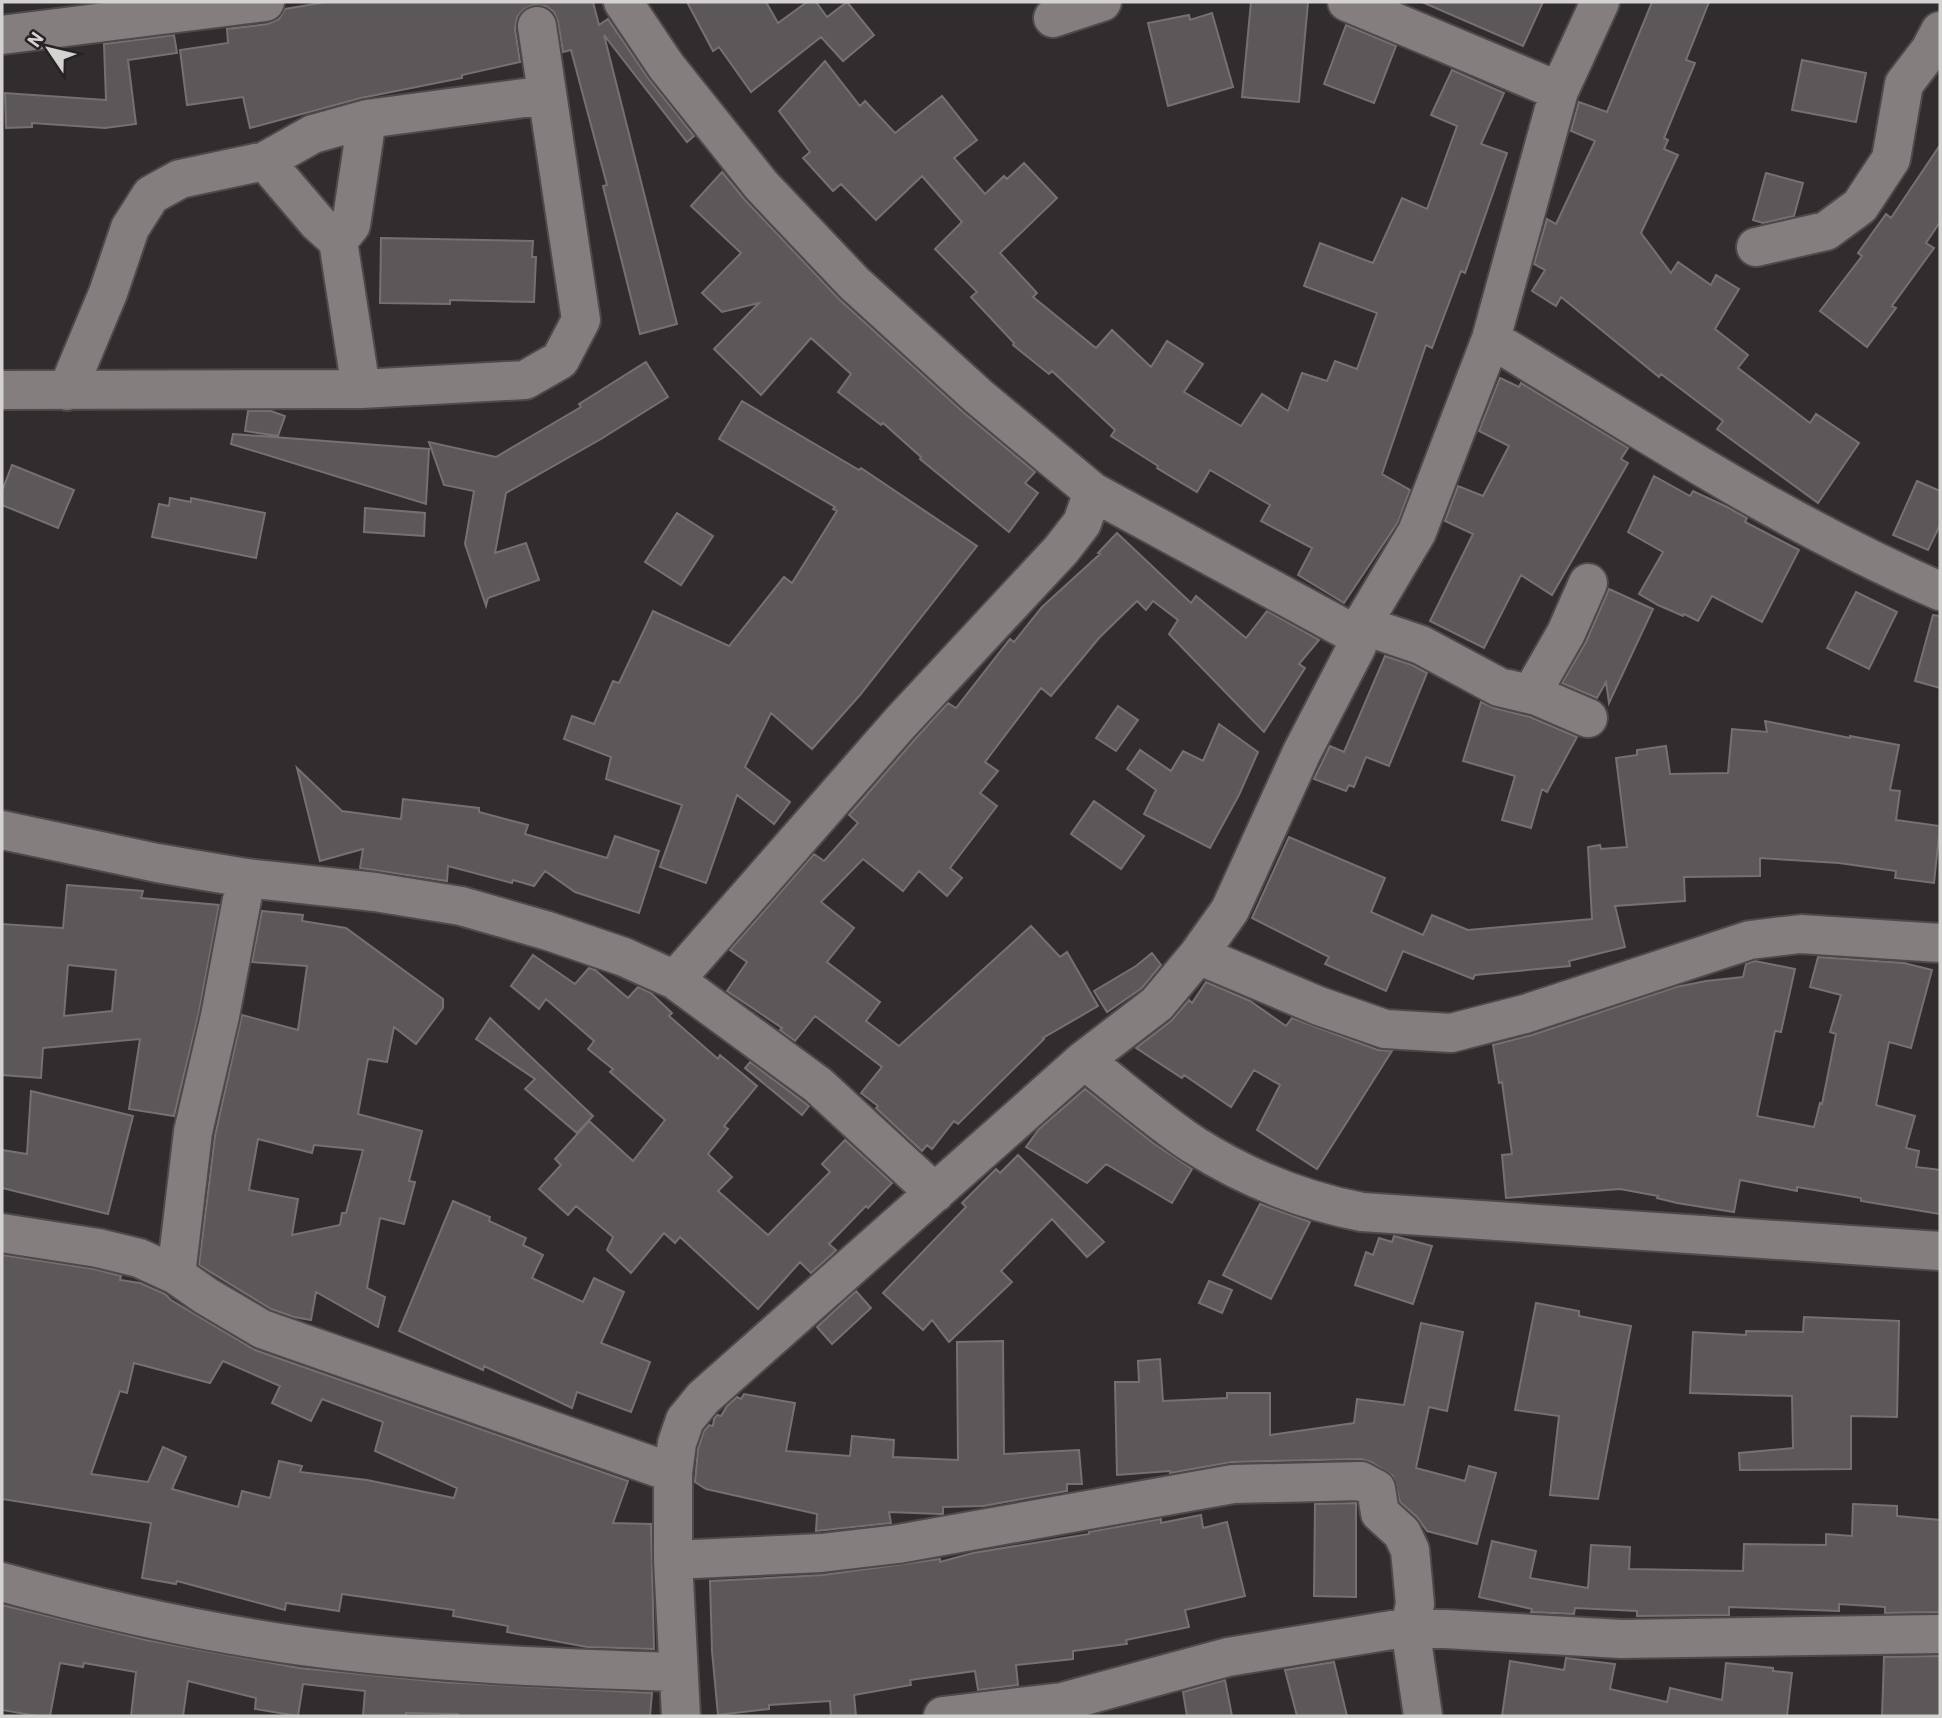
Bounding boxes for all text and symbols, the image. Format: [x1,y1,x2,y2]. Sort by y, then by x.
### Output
north arrow [14,14,84,84]
text: N [22,27,48,51]

